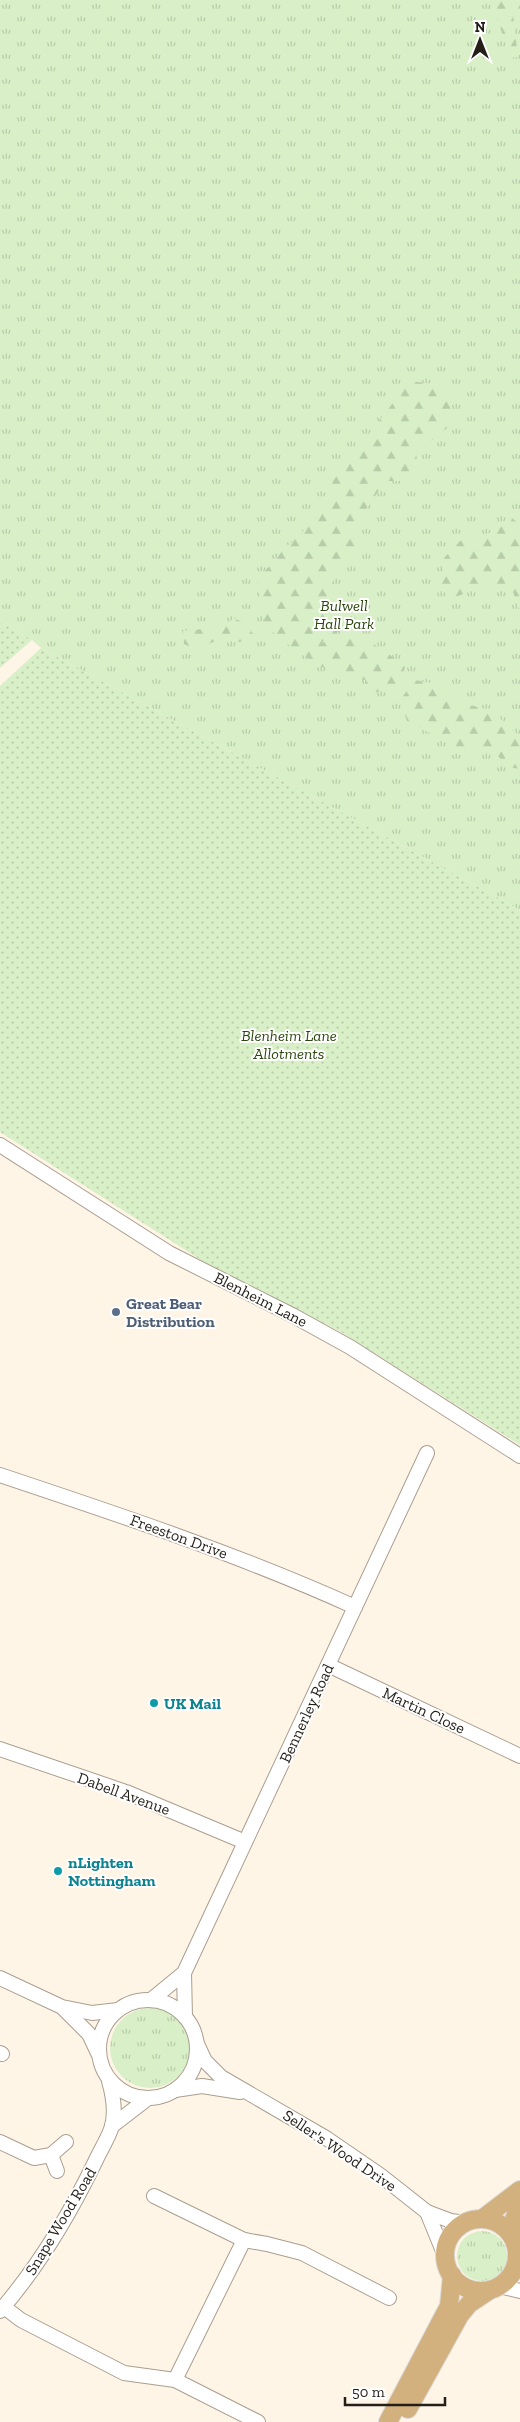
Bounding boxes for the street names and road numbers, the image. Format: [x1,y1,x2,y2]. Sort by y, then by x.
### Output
street label: Blenheim Lane [211,1268,311,1331]
street label: Freeston Drive [128,1510,230,1563]
street label: Bennerley Road [275,1661,338,1766]
street label: Martin Close [379,1683,468,1738]
street label: Dabell Avenue [75,1768,173,1819]
street label: Seller's Wood Drive [279,2105,400,2195]
street label: Snape Wood Road [21,2164,100,2279]

